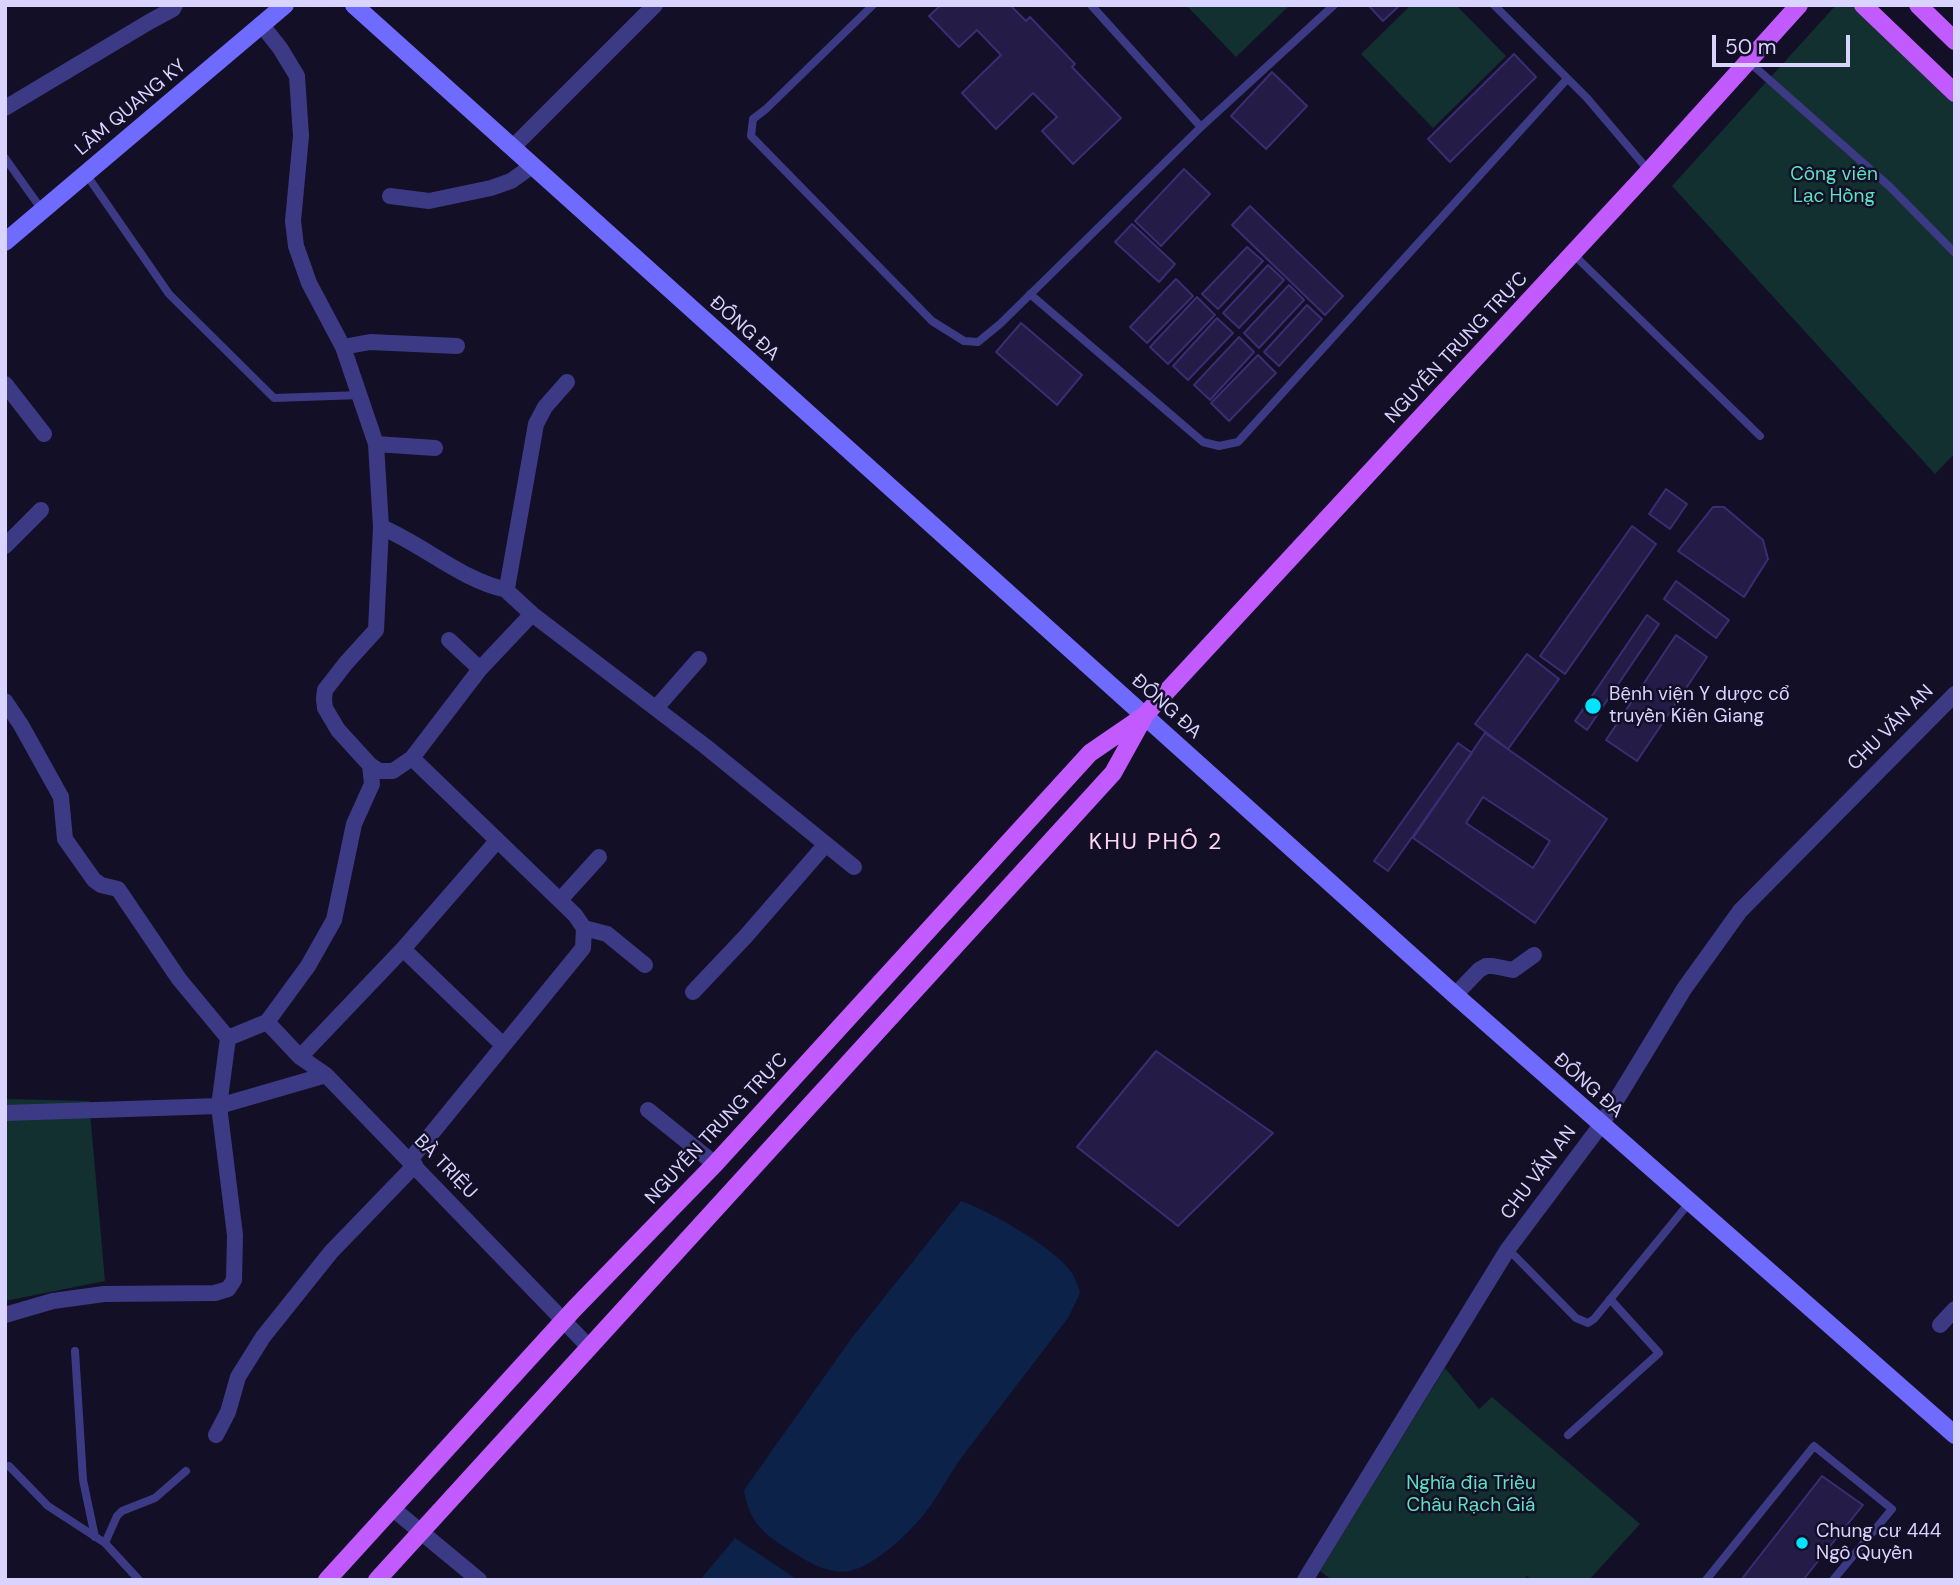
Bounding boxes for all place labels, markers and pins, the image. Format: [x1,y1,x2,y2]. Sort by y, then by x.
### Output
place label: Bệnh viện Y dược cổ truyền Kiên Giang [1609,684,1790,728]
marker: Bệnh viện Y dược cổ truyền Kiên Giang [1583,696,1603,716]
place label: Chung cư 444 Ngô Quyền [1816,1521,1941,1565]
marker: Chung cư 444 Ngô Quyền [1794,1535,1810,1551]

